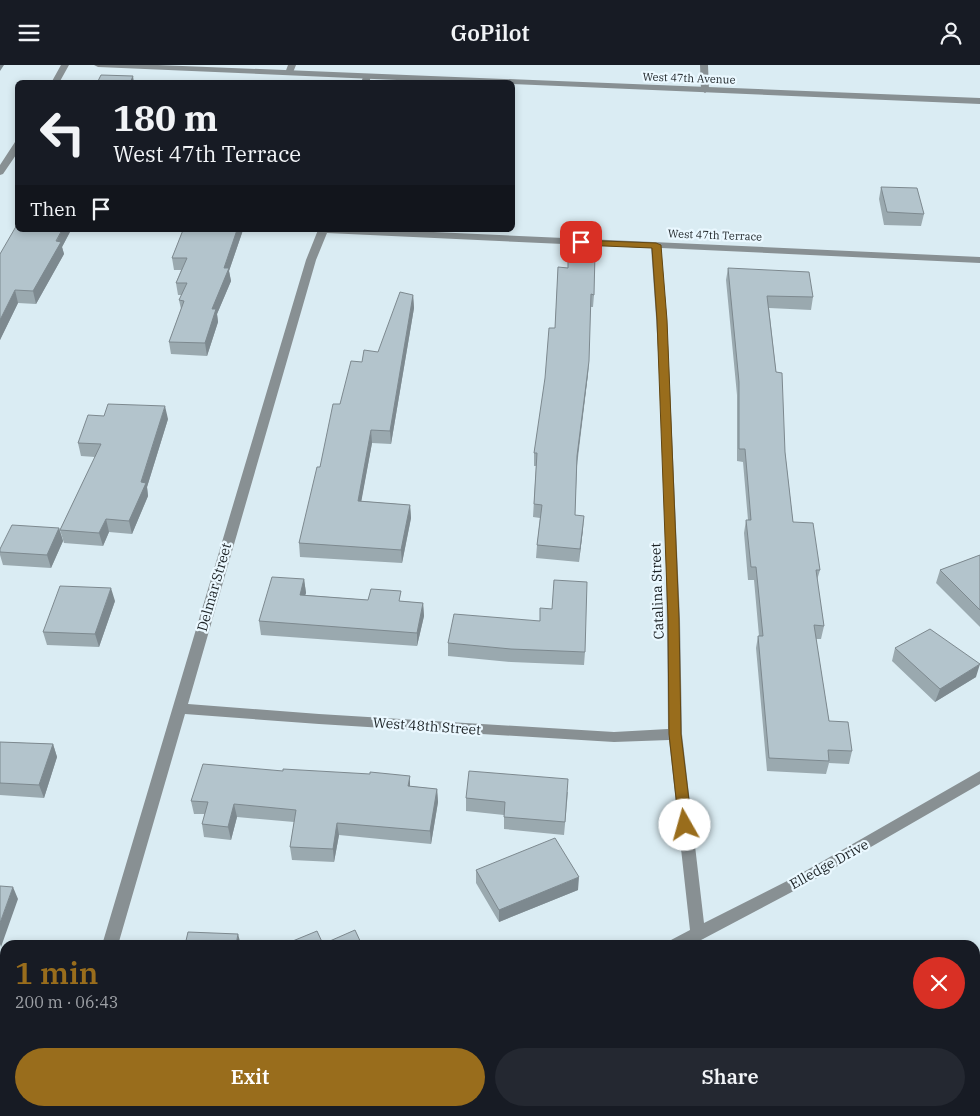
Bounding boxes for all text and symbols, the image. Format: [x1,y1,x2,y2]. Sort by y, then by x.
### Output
text: GoPilot [451,18,529,47]
icon: menu [15,19,43,47]
icon: person [937,19,965,47]
street label: West 47th Avenue [642,69,736,87]
text: 180 m [113,95,218,141]
icon: left [30,100,95,165]
text: West 47th Terrace [113,139,301,168]
icon: arrive [87,195,115,223]
text: Then [30,197,77,221]
pin [560,221,602,263]
street label: West 47th Terrace [668,226,762,244]
icon: arrive [567,228,595,256]
street label: Delmar Street [193,541,235,633]
street label: Catalina Street [646,542,668,640]
street label: West 48th Street [372,713,482,739]
position arrow [658,798,710,850]
street label: Elledge Drive [787,835,871,893]
text: 1 min [15,953,98,992]
button: close [913,957,965,1009]
text: 200 m · 06:43 [15,992,118,1012]
button: Exit [15,1048,485,1106]
button: Share [495,1048,965,1106]

